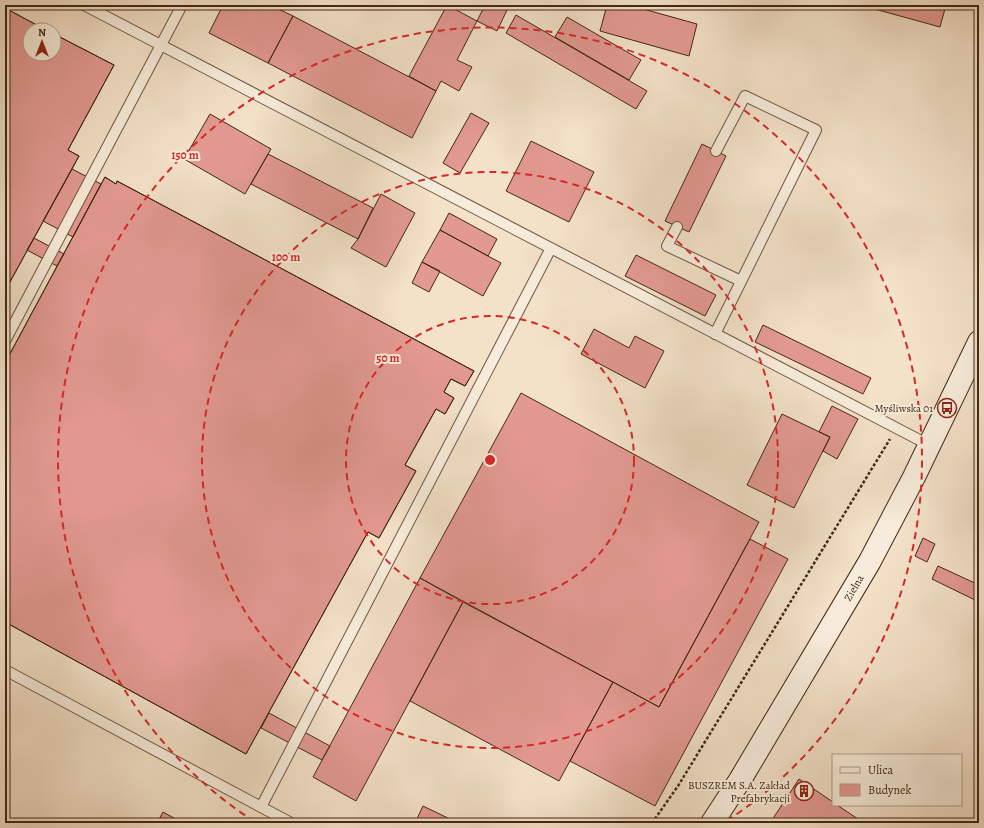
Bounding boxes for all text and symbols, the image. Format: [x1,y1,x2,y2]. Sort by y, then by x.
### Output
north arrow [22,22,62,62]
text: N [38,25,46,40]
text: 150 m [171,147,199,163]
text: 100 m [272,249,300,265]
text: 50 m [376,350,400,366]
bus stop icon: Myśliwska 01 [936,397,958,419]
place label: Myśliwska 01 [874,401,933,416]
centre of rings [483,453,497,467]
street label: Zielna [840,571,868,604]
legend [832,754,962,806]
text: Ulica [868,762,893,778]
place label: BUSZREM S.A. Zakład Prefabrykacji [688,778,790,806]
building icon: BUSZREM S.A. Zakład Prefabrykacji [793,780,815,802]
text: Budynek [868,782,911,798]

